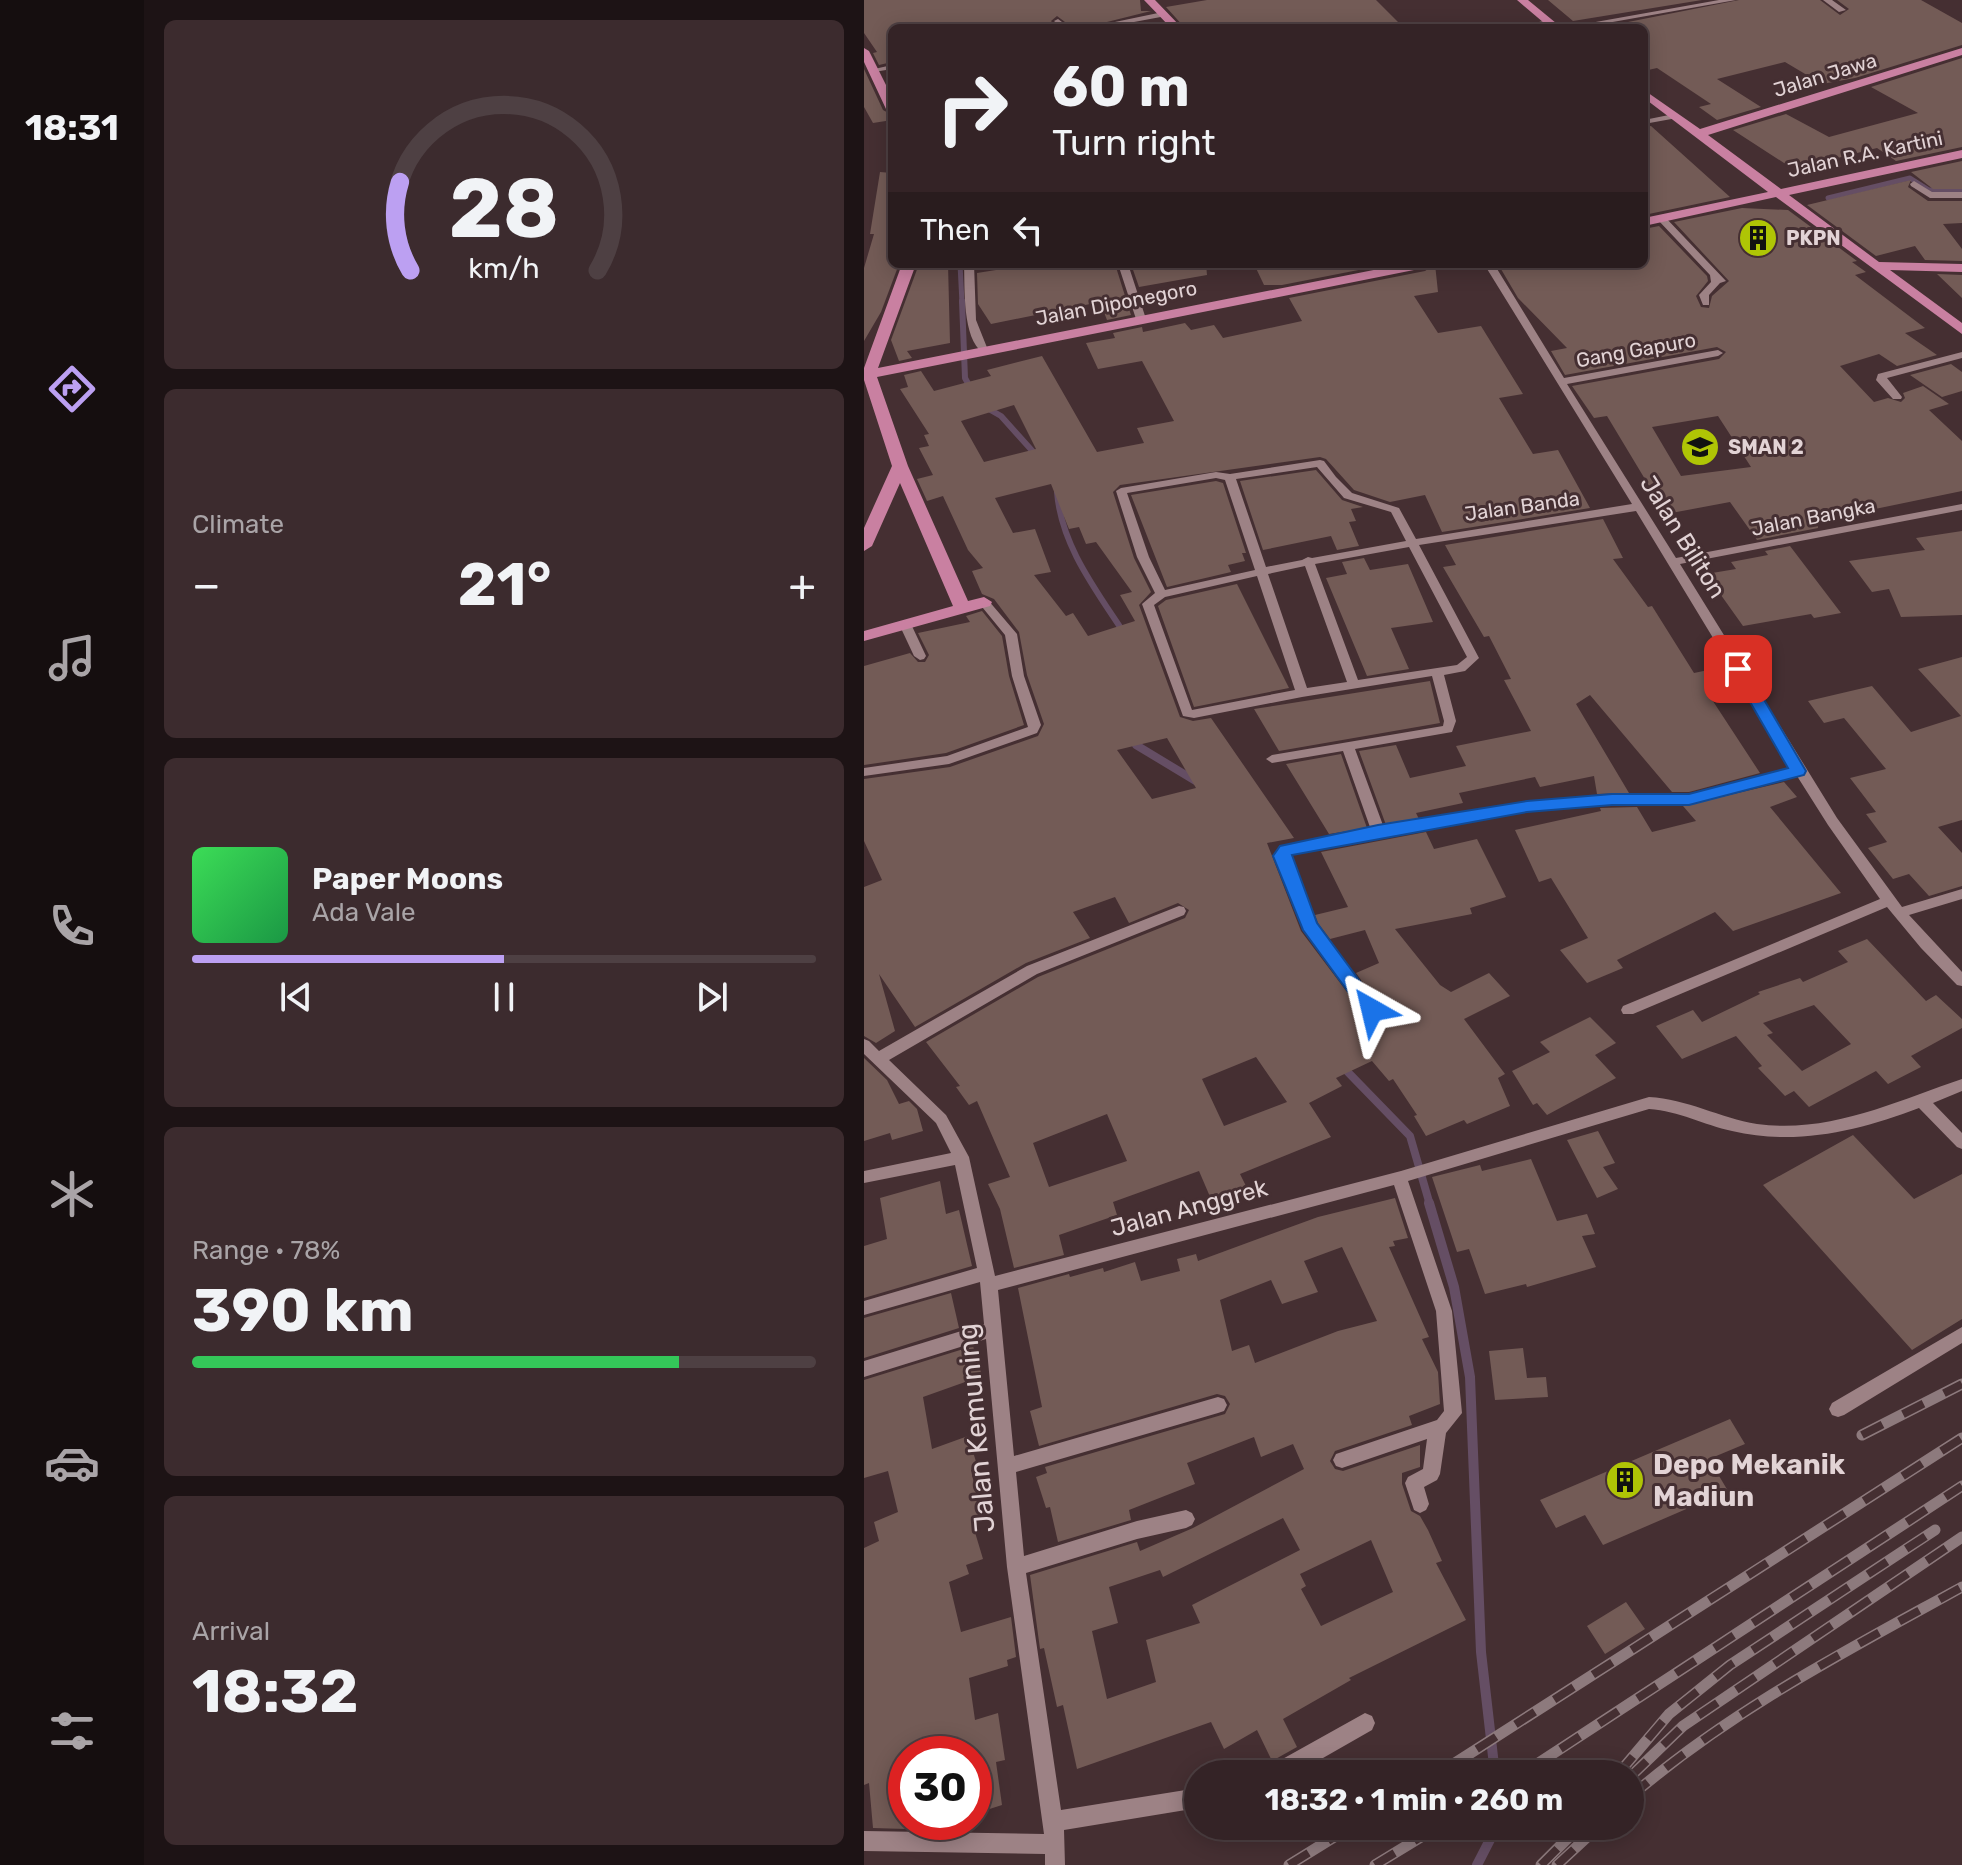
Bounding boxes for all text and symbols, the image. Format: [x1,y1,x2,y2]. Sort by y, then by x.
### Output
street label: Jalan Jawa [1770,48,1880,102]
text: 60 m [1052,54,1190,120]
icon: right [920,56,1024,160]
text: 18:31 [25,106,119,149]
text: Turn right [1052,121,1216,164]
street label: Jalan R.A. Kartini [1785,126,1945,182]
text: 28 [449,158,559,257]
icon: left [1006,208,1050,252]
text: Then [920,212,990,248]
building icon: PKPN [1737,217,1779,259]
place label: PKPN [1786,226,1841,250]
text: km/h [468,251,540,285]
street label: Jalan Diponegoro [1033,276,1199,330]
street label: Gang Gapuro [1574,328,1698,372]
icon: directions [44,361,100,417]
school or university icon: SMAN 2 [1679,426,1721,468]
place label: SMAN 2 [1728,435,1804,459]
street label: Jalan Biliton [1634,471,1732,603]
street label: Jalan Banda [1463,486,1581,526]
street label: Jalan Bangka [1749,493,1877,541]
text: Climate [192,509,284,540]
text: 21° [458,549,551,620]
text: − [192,559,221,611]
text: + [789,559,816,611]
icon: music [44,630,100,686]
pin [1704,635,1772,703]
icon: arrive [1716,647,1760,691]
text: Paper Moons [312,861,503,897]
text: Ada Vale [312,897,416,928]
icon: phone [44,898,100,954]
position arrow [1330,968,1414,1052]
icon: previous [274,975,318,1019]
icon: pause [482,975,526,1019]
icon: next [690,975,734,1019]
icon: climate [44,1166,100,1222]
street label: Jalan Anggrek [1108,1173,1271,1242]
text: Range · 78% [192,1235,340,1266]
text: 390 km [192,1275,414,1346]
street label: Jalan Kemuning [950,1322,1002,1534]
icon: car [44,1435,100,1491]
place label: Depo Mekanik Madiun [1653,1448,1846,1513]
building icon: Depo Mekanik Madiun [1604,1459,1646,1501]
text: Arrival [192,1616,270,1647]
text: 18:32 [192,1656,359,1727]
icon: filters [44,1703,100,1759]
speed limit sign: 30 [888,1736,992,1840]
text: 18:32 · 1 min · 260 m [1265,1782,1563,1818]

